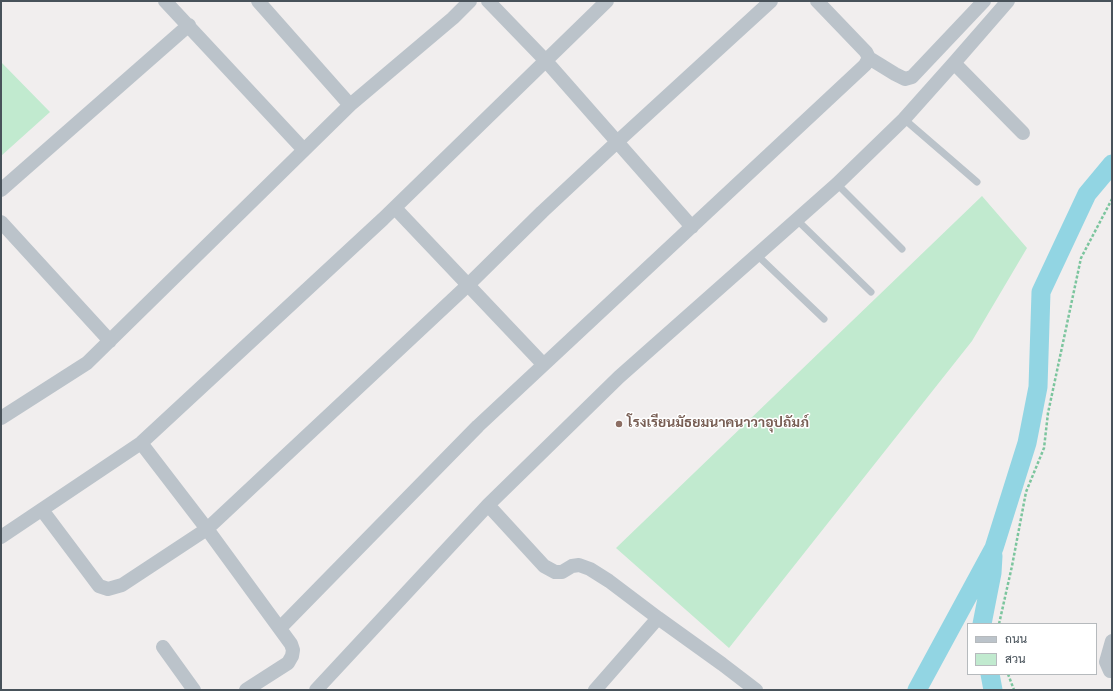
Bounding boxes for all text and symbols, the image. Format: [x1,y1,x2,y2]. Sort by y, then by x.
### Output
place label: โรงเรียนมัธยมนาคนาวาอุปถัมภ์ [627,416,809,432]
marker: โรงเรียนมัธยมนาคนาวาอุปถัมภ์ [614,419,624,429]
legend [967,623,1097,675]
text: ถนน [1005,630,1027,648]
text: สวน [1005,650,1026,668]

